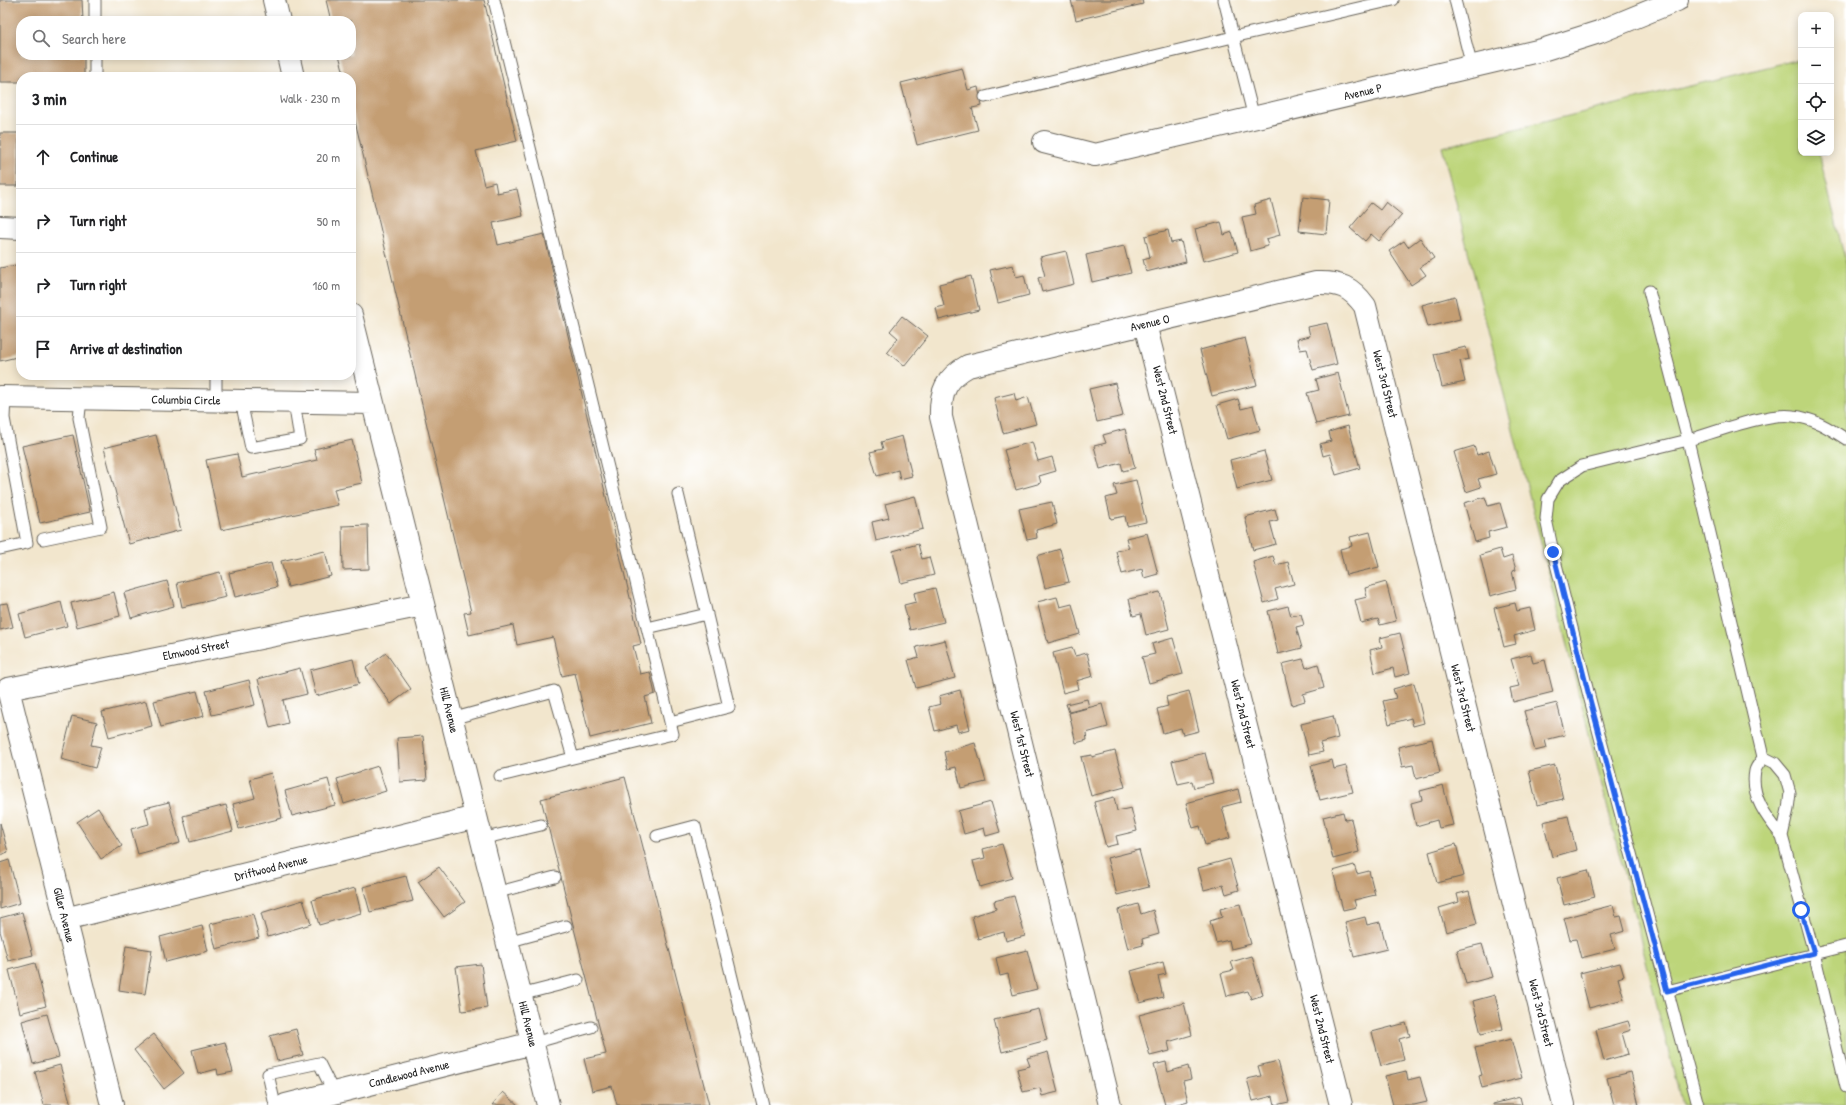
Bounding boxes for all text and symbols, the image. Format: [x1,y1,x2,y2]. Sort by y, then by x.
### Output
map controls [1798,12,1834,156]
button: + [1798,12,1834,48]
search box [16,16,356,60]
icon: search [30,27,52,49]
text: Search here [62,28,126,49]
button: − [1798,48,1834,84]
street label: Avenue P [1342,79,1384,104]
button: locate [1798,84,1834,120]
text: 3 min [32,87,67,110]
text: Walk · 230 m [280,89,340,107]
button: layers [1798,120,1834,156]
icon: ahead [32,146,54,168]
text: Continue [70,146,118,167]
text: 20 m [316,148,340,166]
icon: right [32,210,54,232]
text: Turn right [70,210,126,231]
text: 50 m [317,212,340,230]
icon: right [32,274,54,296]
text: Turn right [70,274,126,295]
text: 160 m [312,276,340,294]
street label: Avenue O [1129,310,1172,335]
icon: arrive [32,338,54,360]
text: Arrive at destination [70,338,182,359]
street label: West 3rd Street [1369,348,1402,420]
street label: West 2nd Street [1149,364,1182,437]
street label: Columbia Circle [151,390,221,409]
route end [1544,543,1562,561]
street label: Elmwood Street [161,635,231,664]
street label: West 3rd Street [1447,662,1480,734]
street label: West 2nd Street [1227,678,1260,751]
street label: Hill Avenue [436,685,463,735]
street label: West 1st Street [1006,709,1039,780]
street label: Driftwood Avenue [233,850,309,885]
street label: Giller Avenue [49,886,80,944]
route start [1792,901,1810,919]
street label: West 3rd Street [1525,977,1558,1049]
street label: West 2nd Street [1306,993,1339,1066]
street label: Hill Avenue [515,999,542,1049]
street label: Candlewood Avenue [367,1055,451,1092]

